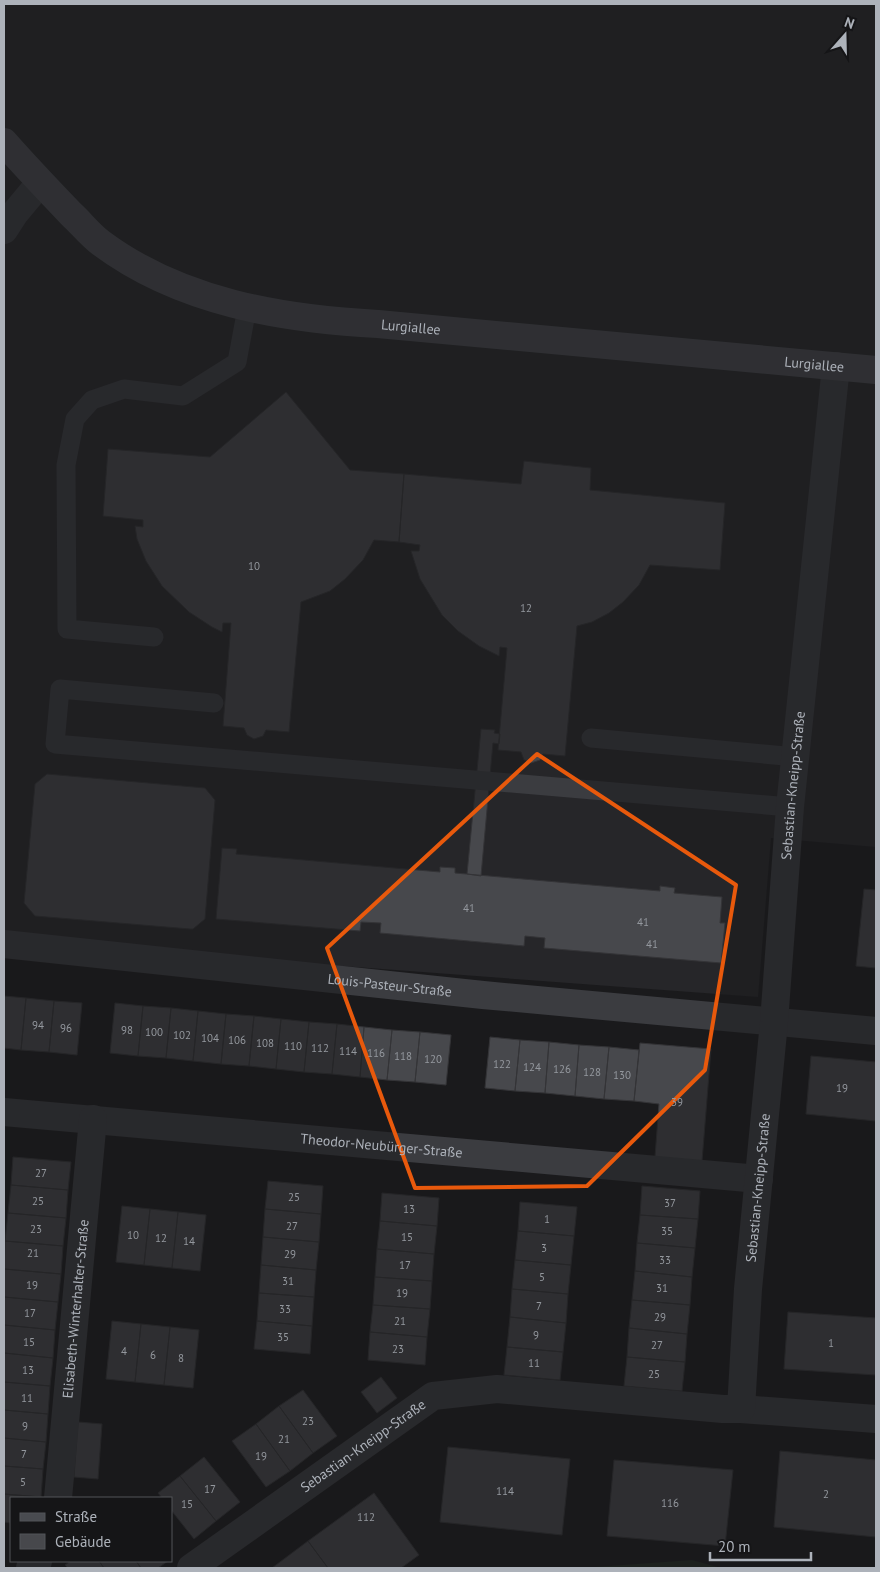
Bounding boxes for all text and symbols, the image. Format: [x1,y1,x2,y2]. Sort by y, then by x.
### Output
north arrow [820,10,870,60]
text: N [842,13,857,33]
street label: Lurgiallee [380,315,442,339]
street label: Lurgiallee [784,353,845,376]
house number: 10 [248,559,260,573]
house number: 12 [520,601,532,615]
street label: Sebastian-Kneipp-Straße [777,710,809,860]
house number: 41 [463,901,475,915]
house number: 41 [637,915,649,929]
house number: 41 [646,937,658,951]
street label: Louis-Pasteur-Straße [327,970,453,1001]
house number: 94 [32,1018,44,1032]
house number: 96 [60,1021,72,1035]
house number: 98 [121,1023,133,1037]
house number: 100 [145,1025,163,1039]
house number: 102 [173,1028,191,1042]
house number: 104 [201,1031,219,1045]
house number: 106 [228,1033,246,1047]
house number: 108 [256,1036,274,1050]
house number: 110 [284,1039,302,1053]
house number: 112 [311,1041,329,1055]
house number: 114 [339,1044,357,1058]
house number: 116 [367,1046,385,1060]
house number: 118 [394,1049,412,1063]
house number: 120 [424,1052,442,1066]
house number: 122 [493,1057,511,1071]
house number: 124 [523,1060,541,1074]
house number: 126 [553,1062,571,1076]
house number: 128 [583,1065,601,1079]
house number: 130 [613,1068,631,1082]
house number: 19 [836,1081,848,1095]
house number: 39 [671,1095,683,1109]
street label: Sebastian-Kneipp-Straße [742,1113,774,1263]
street label: Theodor-Neubürger-Straße [300,1129,463,1162]
house number: 27 [35,1166,47,1180]
house number: 25 [288,1190,300,1204]
house number: 25 [32,1194,44,1208]
house number: 37 [664,1196,676,1210]
house number: 13 [403,1202,415,1216]
house number: 1 [544,1212,550,1226]
street label: Elisabeth-Winterhalter-Straße [58,1219,93,1399]
house number: 27 [286,1219,298,1233]
house number: 23 [30,1222,42,1236]
house number: 35 [661,1224,673,1238]
house number: 10 [127,1228,139,1242]
house number: 15 [401,1230,413,1244]
house number: 12 [155,1231,167,1245]
house number: 14 [183,1234,195,1248]
house number: 3 [541,1241,547,1255]
house number: 21 [27,1246,39,1260]
house number: 29 [284,1247,296,1261]
house number: 33 [659,1253,671,1267]
house number: 17 [399,1258,411,1272]
house number: 5 [539,1270,545,1284]
house number: 31 [282,1274,294,1288]
house number: 19 [26,1278,38,1292]
house number: 31 [656,1281,668,1295]
house number: 19 [396,1286,408,1300]
house number: 7 [536,1299,542,1313]
house number: 33 [279,1302,291,1316]
house number: 17 [24,1306,36,1320]
house number: 29 [654,1310,666,1324]
house number: 21 [394,1314,406,1328]
house number: 9 [533,1328,539,1342]
house number: 35 [277,1330,289,1344]
house number: 15 [23,1335,35,1349]
house number: 1 [828,1336,834,1350]
house number: 27 [651,1338,663,1352]
house number: 23 [392,1342,404,1356]
house number: 4 [121,1344,127,1358]
house number: 6 [150,1348,156,1362]
house number: 8 [178,1351,184,1365]
house number: 11 [528,1356,540,1370]
house number: 13 [22,1363,34,1377]
house number: 25 [648,1367,660,1381]
house number: 11 [21,1391,33,1405]
street label: Sebastian-Kneipp-Straße [297,1395,429,1496]
house number: 23 [302,1414,314,1428]
house number: 9 [22,1419,28,1433]
house number: 21 [278,1432,290,1446]
house number: 7 [21,1447,27,1461]
house number: 19 [255,1449,267,1463]
house number: 5 [20,1475,26,1489]
house number: 17 [204,1482,216,1496]
house number: 114 [496,1484,514,1498]
house number: 2 [823,1487,829,1501]
house number: 116 [661,1496,679,1510]
legend [10,1497,172,1562]
house number: 15 [181,1497,193,1511]
text: Straße [55,1507,97,1526]
house number: 112 [357,1510,375,1524]
scale bar [710,1530,811,1562]
text: Gebäude [55,1532,111,1551]
text: 20 m [718,1537,751,1556]

